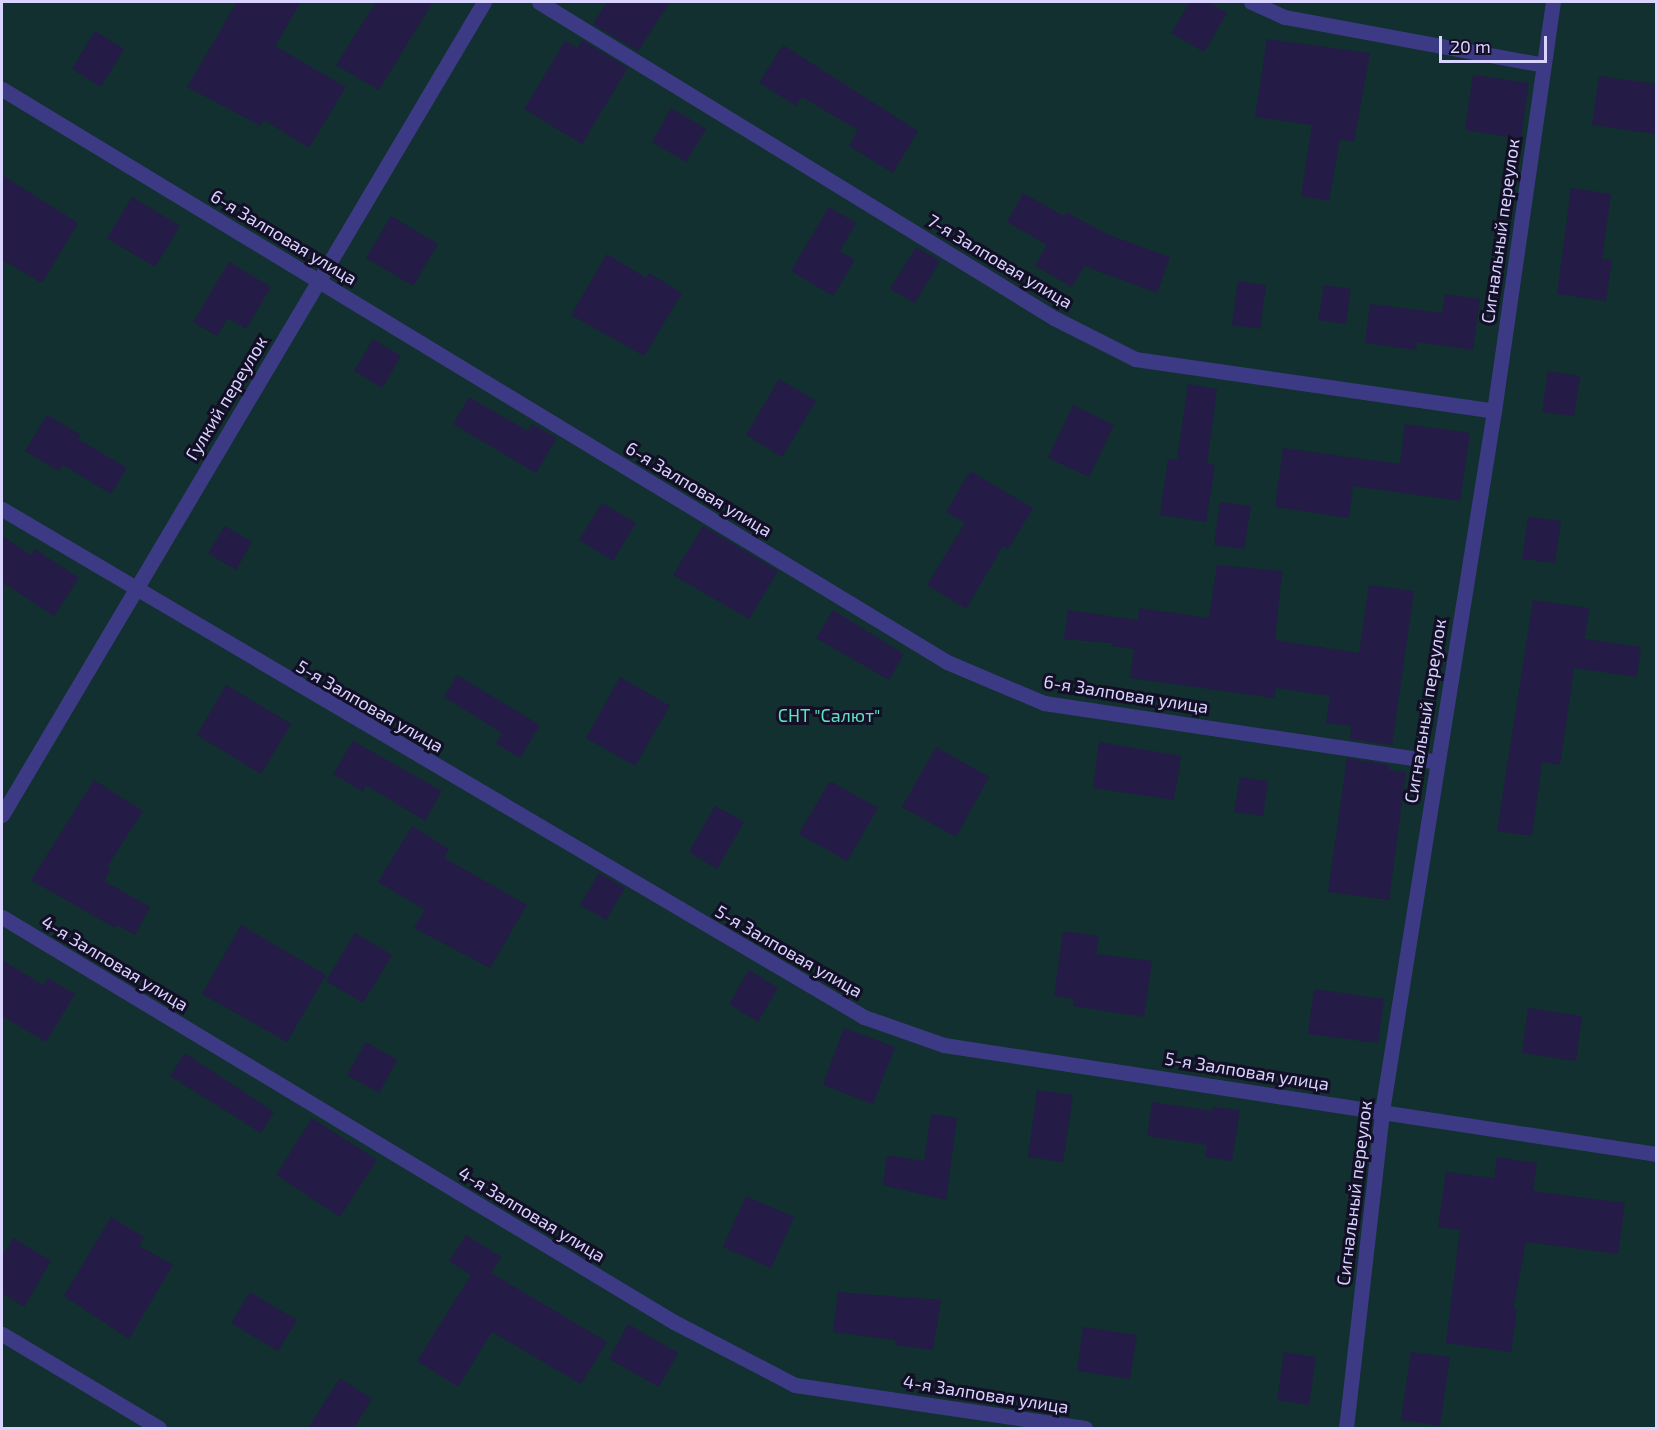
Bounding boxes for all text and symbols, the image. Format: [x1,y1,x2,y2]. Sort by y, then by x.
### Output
scale bar [1442,24,1550,62]
text: 20 m [1450,35,1491,57]
street label: Сигнальный переулок [1476,137,1524,325]
street label: 6-я Залповая улица [207,185,361,289]
street label: 7-я Залповая улица [924,209,1076,313]
street label: Гулкий переулок [180,332,272,464]
street label: 6-я Залповая улица [622,437,776,541]
street label: Сигнальный переулок [1400,617,1450,805]
street label: 5-я Залповая улица [293,655,447,757]
street label: 6-я Залповая улица [1042,670,1210,718]
park label: СНТ "Салют" [778,704,880,726]
street label: 5-я Залповая улица [712,900,866,1002]
street label: 4-я Залповая улица [38,911,192,1015]
street label: 5-я Залповая улица [1163,1047,1331,1095]
street label: Сигнальный переулок [1332,1099,1376,1287]
street label: 4-я Залповая улица [455,1162,609,1266]
street label: 4-я Залповая улица [902,1370,1070,1418]

